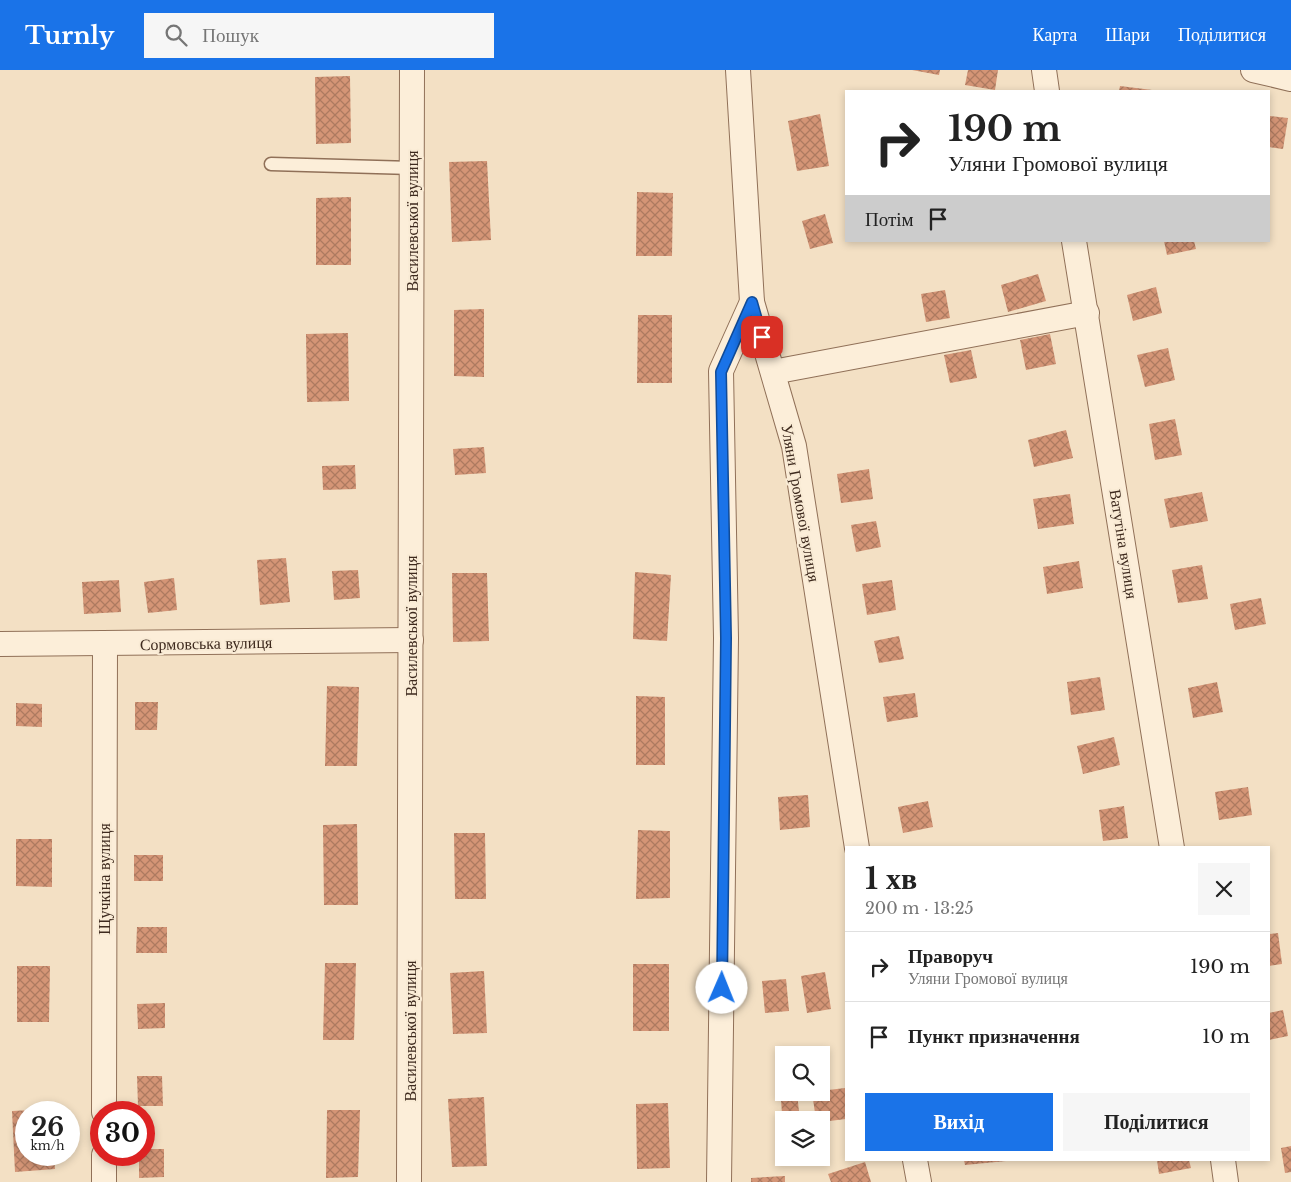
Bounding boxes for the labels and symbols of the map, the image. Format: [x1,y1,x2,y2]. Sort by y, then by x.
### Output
street label: Василевської вулиця [402,150,422,292]
pin [741,316,783,358]
street label: Уляни Громової вулиця [777,423,825,584]
street label: Ватутіна вулиця [1105,488,1143,601]
street label: Василевської вулиця [401,555,421,697]
street label: Сормовська вулиця [140,632,273,654]
street label: Щучкіна вулиця [94,823,114,935]
street label: Василевської вулиця [400,960,420,1102]
position arrow [695,961,747,1013]
speed limit sign: 30 [90,1101,155,1166]

